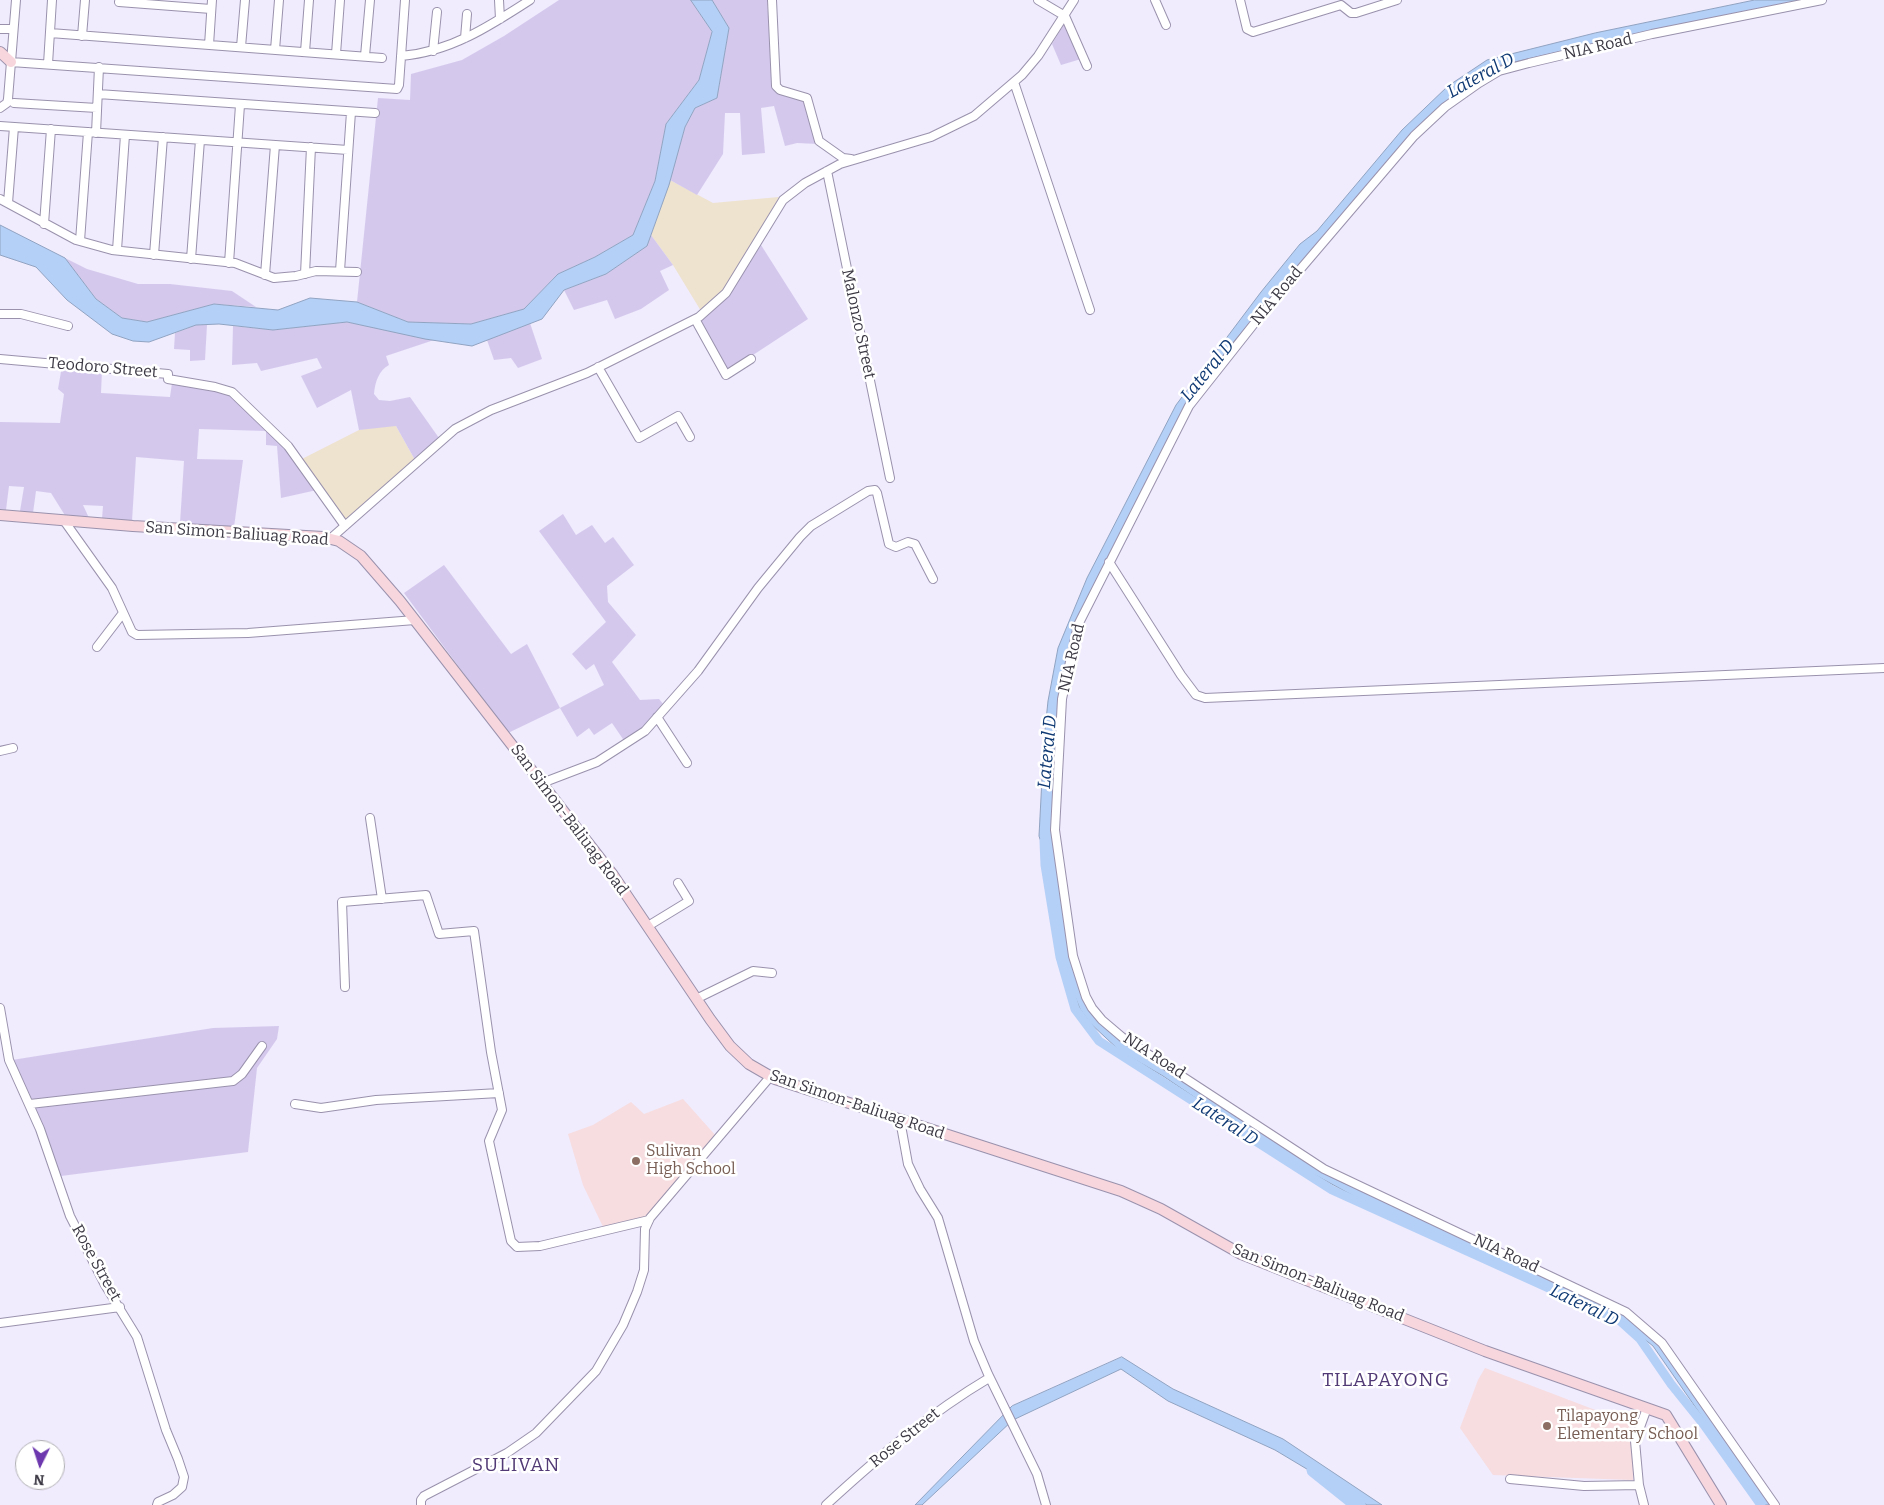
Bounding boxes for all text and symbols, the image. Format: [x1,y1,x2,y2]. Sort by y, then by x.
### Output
street label: NIA Road [1562,30,1634,64]
water label: Lateral D [1444,49,1518,103]
street label: NIA Road [1247,263,1307,329]
street label: Malonzo Street [837,267,879,381]
water label: Lateral D [1176,336,1240,406]
street label: Teodoro Street [48,354,158,382]
street label: San Simon-Baliuag Road [145,518,329,550]
street label: NIA Road [1055,622,1089,694]
water label: Lateral D [1034,714,1062,790]
street label: San Simon-Baliuag Road [506,741,632,899]
street label: NIA Road [1119,1029,1189,1083]
street label: San Simon-Baliuag Road [767,1066,947,1144]
water label: Lateral D [1188,1093,1262,1151]
place label: Sulivan High School [646,1142,736,1180]
marker: Sulivan High School [630,1155,642,1167]
street label: Rose Street [67,1222,125,1304]
street label: NIA Road [1470,1231,1542,1277]
street label: San Simon-Baliuag Road [1229,1240,1407,1326]
water label: Lateral D [1546,1280,1622,1332]
district label: TILAPAYONG [1321,1370,1451,1392]
street label: Rose Street [866,1404,944,1472]
place label: Tilapayong Elementary School [1557,1407,1698,1445]
marker: Tilapayong Elementary School [1541,1420,1553,1432]
north arrow [15,1440,65,1490]
district label: SULIVAN [471,1455,561,1477]
text: N [33,1471,45,1488]

